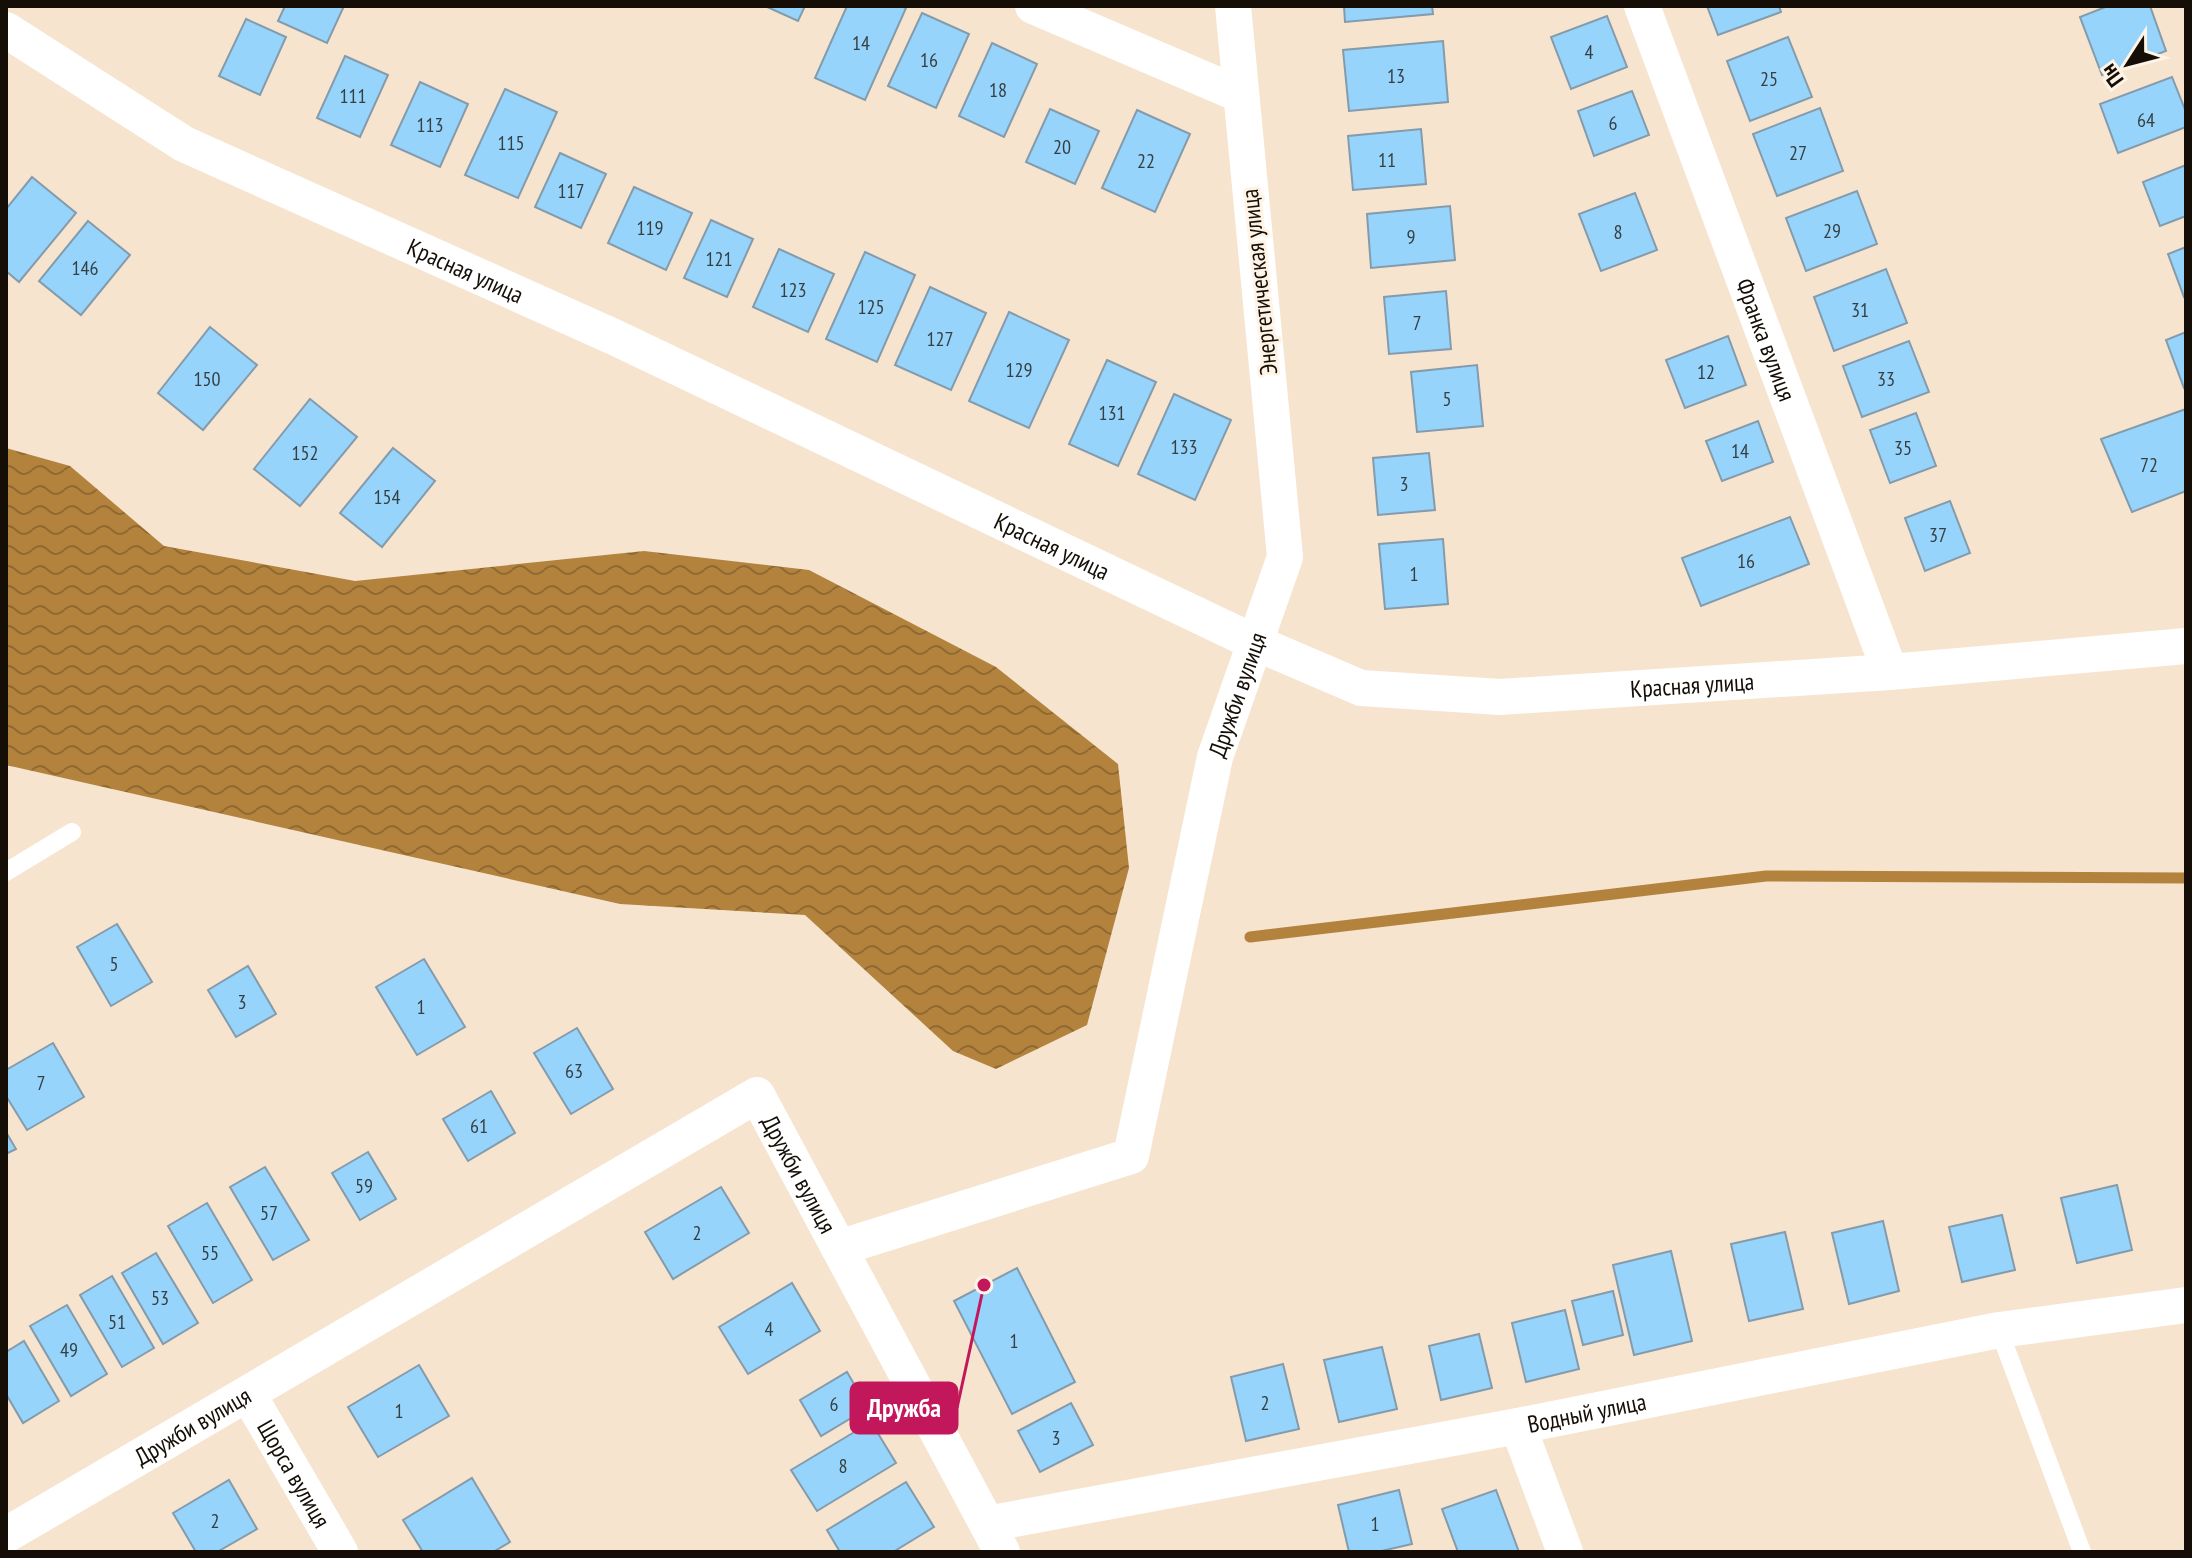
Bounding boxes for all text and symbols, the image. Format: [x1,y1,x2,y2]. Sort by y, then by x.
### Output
north arrow [2088,24,2168,104]
house number: 14 [852,30,870,56]
house number: 4 [1585,39,1594,65]
house number: 16 [920,47,938,73]
text: Пн [2094,59,2129,93]
house number: 13 [1387,63,1405,89]
house number: 25 [1760,66,1778,92]
house number: 18 [989,77,1007,103]
house number: 111 [340,83,367,109]
house number: 64 [2137,107,2155,133]
house number: 6 [1609,110,1618,136]
house number: 113 [417,112,444,138]
house number: 115 [498,130,525,156]
house number: 20 [1053,134,1071,160]
house number: 27 [1789,140,1807,166]
house number: 11 [1378,147,1396,173]
house number: 22 [1137,148,1155,174]
house number: 117 [558,178,585,204]
street label: Энергетическая улица [1234,187,1284,377]
house number: 119 [637,215,664,241]
house number: 29 [1823,218,1841,244]
house number: 8 [1614,219,1623,245]
house number: 9 [1407,224,1416,250]
street label: Красная улица [403,231,528,310]
house number: 121 [706,246,733,272]
house number: 146 [72,255,99,281]
street label: Франка вулиця [1729,274,1803,405]
house number: 123 [780,277,807,303]
house number: 125 [858,294,885,320]
house number: 31 [1851,297,1869,323]
house number: 7 [1413,310,1422,336]
house number: 127 [927,326,954,352]
house number: 129 [1006,357,1033,383]
house number: 12 [1697,359,1715,385]
house number: 150 [194,366,221,392]
house number: 33 [1877,366,1895,392]
house number: 5 [1443,386,1452,412]
house number: 131 [1099,400,1126,426]
house number: 133 [1171,434,1198,460]
house number: 35 [1894,435,1912,461]
house number: 14 [1731,438,1749,464]
house number: 152 [292,440,319,466]
house number: 72 [2140,452,2158,478]
house number: 3 [1400,471,1409,497]
house number: 154 [374,484,401,510]
street label: Красная улица [989,505,1115,586]
house number: 37 [1929,522,1947,548]
house number: 16 [1737,548,1755,574]
house number: 1 [1410,561,1419,587]
street label: Дружби вулиця [1201,628,1273,761]
street label: Красная улица [1629,665,1755,704]
house number: 5 [110,951,119,977]
house number: 3 [238,989,247,1015]
house number: 1 [417,994,426,1020]
house number: 63 [565,1058,583,1084]
house number: 7 [37,1070,46,1096]
street label: Дружби вулиця [755,1109,844,1238]
house number: 61 [470,1113,488,1139]
house number: 59 [355,1173,373,1199]
house number: 57 [260,1200,278,1226]
house number: 2 [693,1220,702,1246]
house number: 55 [201,1240,219,1266]
house number: 53 [151,1285,169,1311]
house number: 51 [108,1309,126,1335]
house number: 4 [765,1316,774,1342]
house number: 1 [1010,1328,1019,1354]
house number: 49 [60,1337,78,1363]
street label: Дружби вулиця [129,1380,256,1472]
callout: Дружба [851,1383,957,1433]
street label: Водный улица [1525,1385,1649,1439]
house number: 2 [1261,1390,1270,1416]
house number: 6 [830,1391,839,1417]
text: Дружба [867,1391,941,1424]
house number: 1 [395,1398,404,1424]
street label: Щорса вулиця [251,1414,338,1533]
house number: 3 [1052,1425,1061,1451]
house number: 8 [839,1453,848,1479]
house number: 2 [211,1508,220,1534]
house number: 1 [1371,1511,1380,1537]

